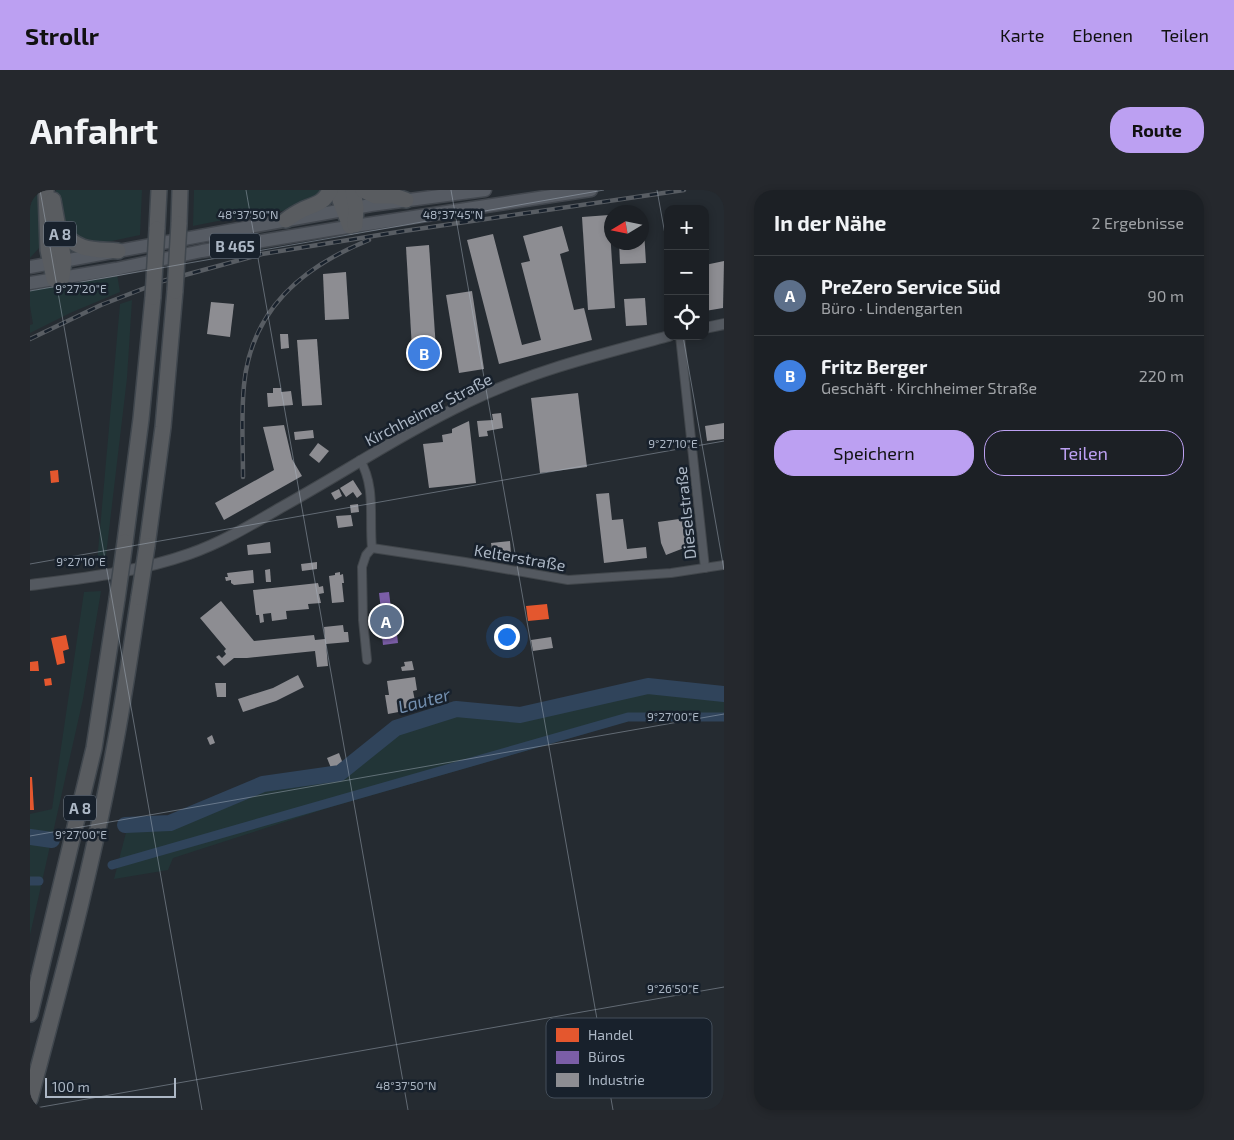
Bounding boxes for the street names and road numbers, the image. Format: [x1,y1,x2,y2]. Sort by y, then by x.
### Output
road number: A 8 [44,222,76,246]
road number: B 465 [210,234,260,258]
street label: Kirchheimer Straße [361,369,495,449]
street label: Dieselstraße [671,466,699,560]
street label: Kelterstraße [473,540,567,574]
road number: A 8 [64,796,96,820]

